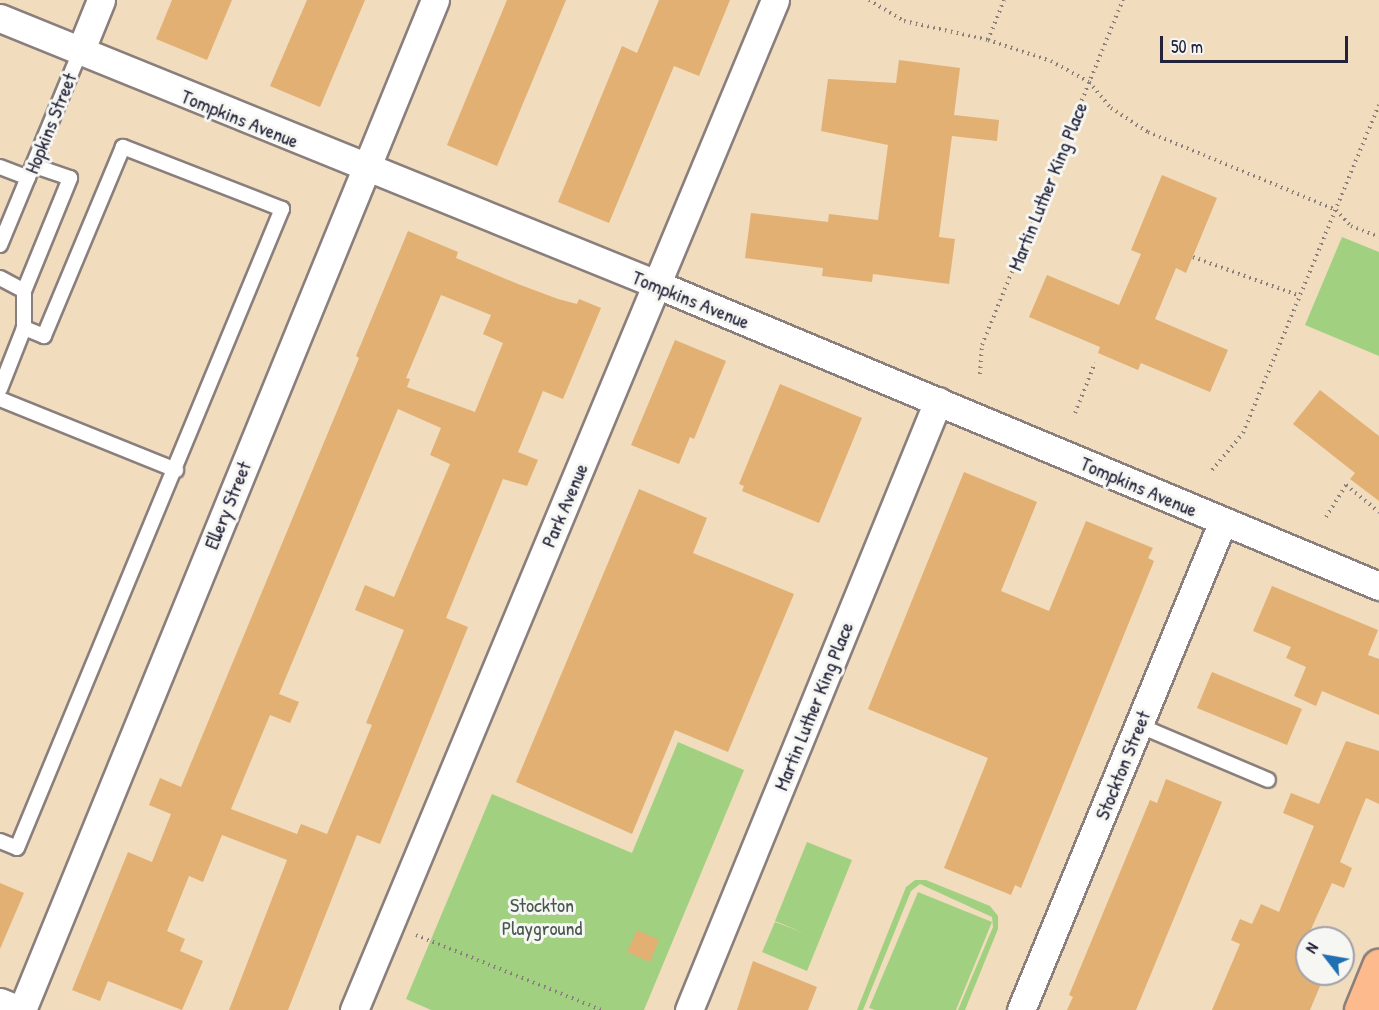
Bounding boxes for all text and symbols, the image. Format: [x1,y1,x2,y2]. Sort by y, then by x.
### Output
scale bar [1163,24,1350,62]
text: 50 m [1171,34,1203,59]
street label: Hopkins Street [19,69,81,177]
street label: Tompkins Avenue [178,84,302,152]
street label: Martin Luther King Place [1002,98,1092,274]
street label: Tompkins Avenue [629,265,753,333]
street label: Tompkins Avenue [1077,451,1201,521]
street label: Ellery Street [199,458,255,552]
street label: Park Avenue [536,459,592,551]
street label: Martin Luther King Place [768,618,858,794]
street label: Stockton Street [1089,707,1155,823]
park label: Stockton Playground [502,893,582,940]
north arrow [1295,926,1355,986]
text: N [1300,938,1323,957]

